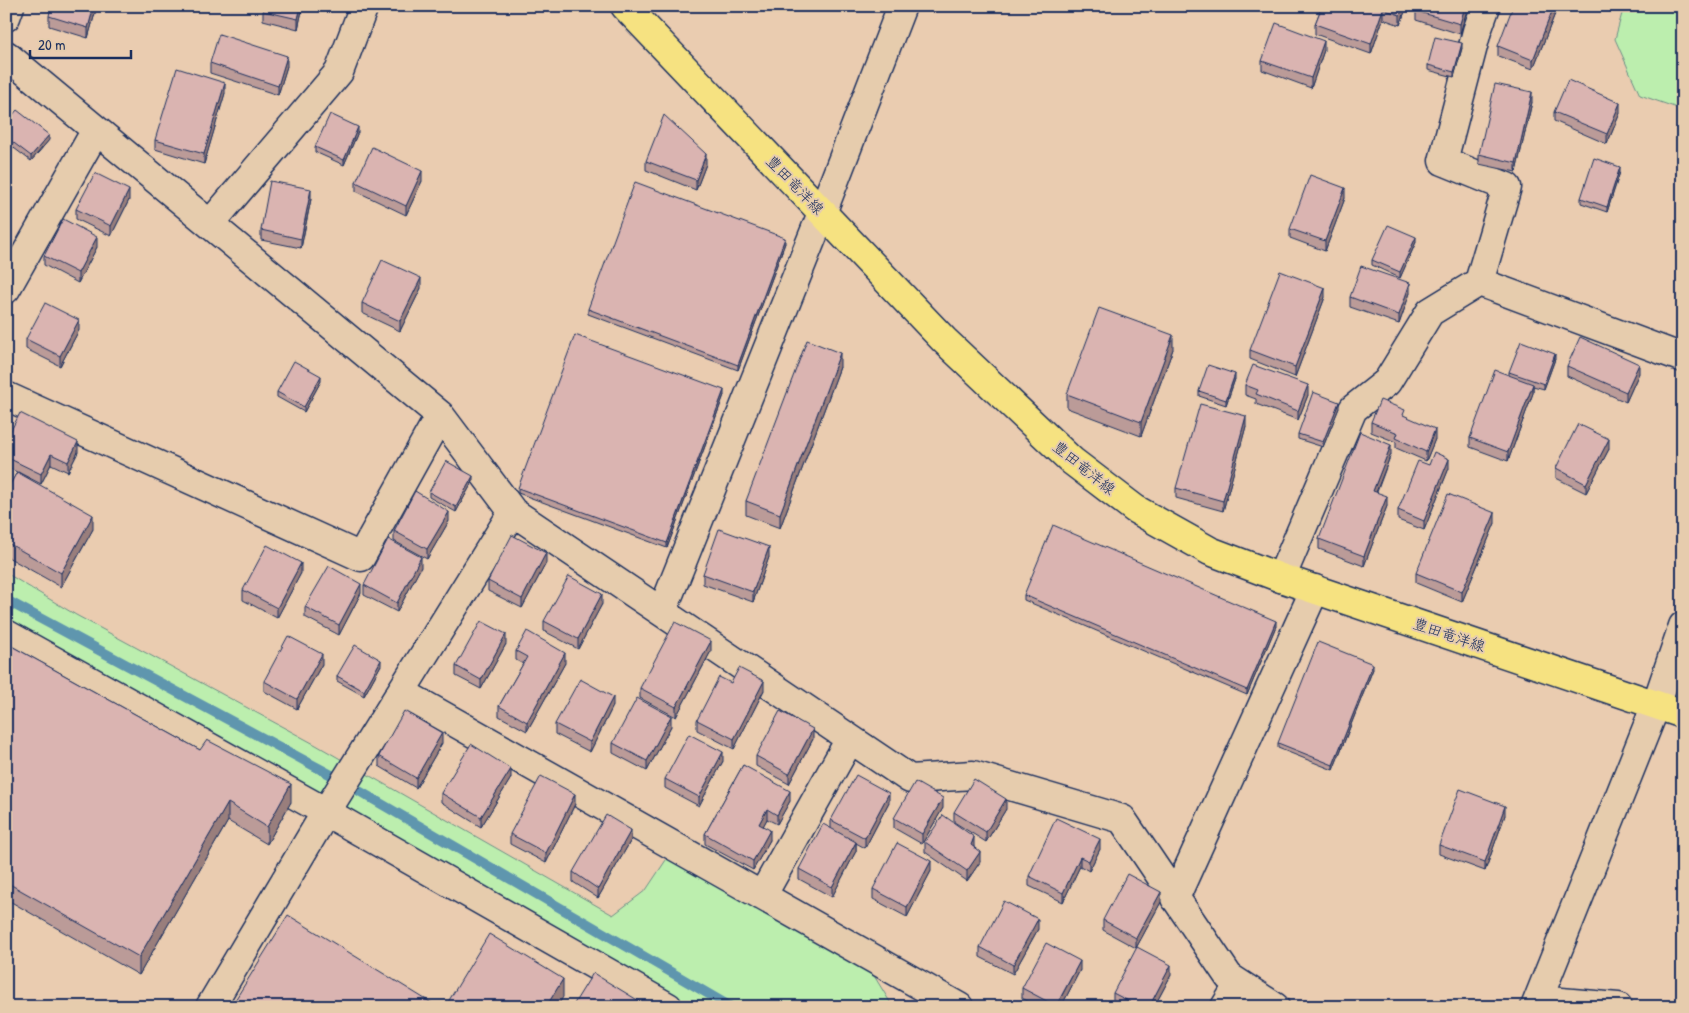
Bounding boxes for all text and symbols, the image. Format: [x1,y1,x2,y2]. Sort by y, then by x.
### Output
scale bar [30,28,131,60]
text: 20 m [38,34,65,55]
street label: 豊田竜洋線 [762,150,829,219]
street label: 豊田竜洋線 [1049,436,1120,499]
street label: 豊田竜洋線 [1410,612,1488,657]

